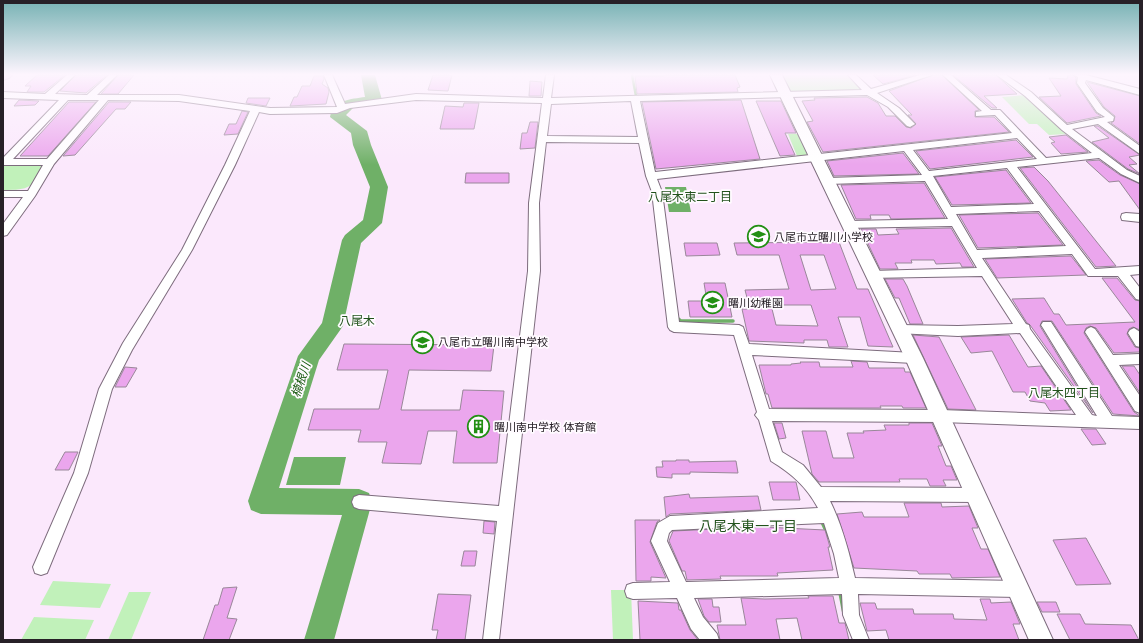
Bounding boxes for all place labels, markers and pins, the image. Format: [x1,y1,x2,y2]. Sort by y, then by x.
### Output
school or university icon: 八尾市立曙川小学校 [745,224,771,250]
place label: 八尾市立曙川小学校 [774,230,873,244]
school or university icon: 曙川幼稚園 [700,290,726,316]
place label: 曙川幼稚園 [728,296,783,310]
school or university icon: 八尾市立曙川南中学校 [409,329,435,355]
place label: 八尾市立曙川南中学校 [438,335,548,349]
building icon: 曙川南中学校 体育館 [466,414,492,440]
place label: 曙川南中学校 体育館 [494,420,596,434]

